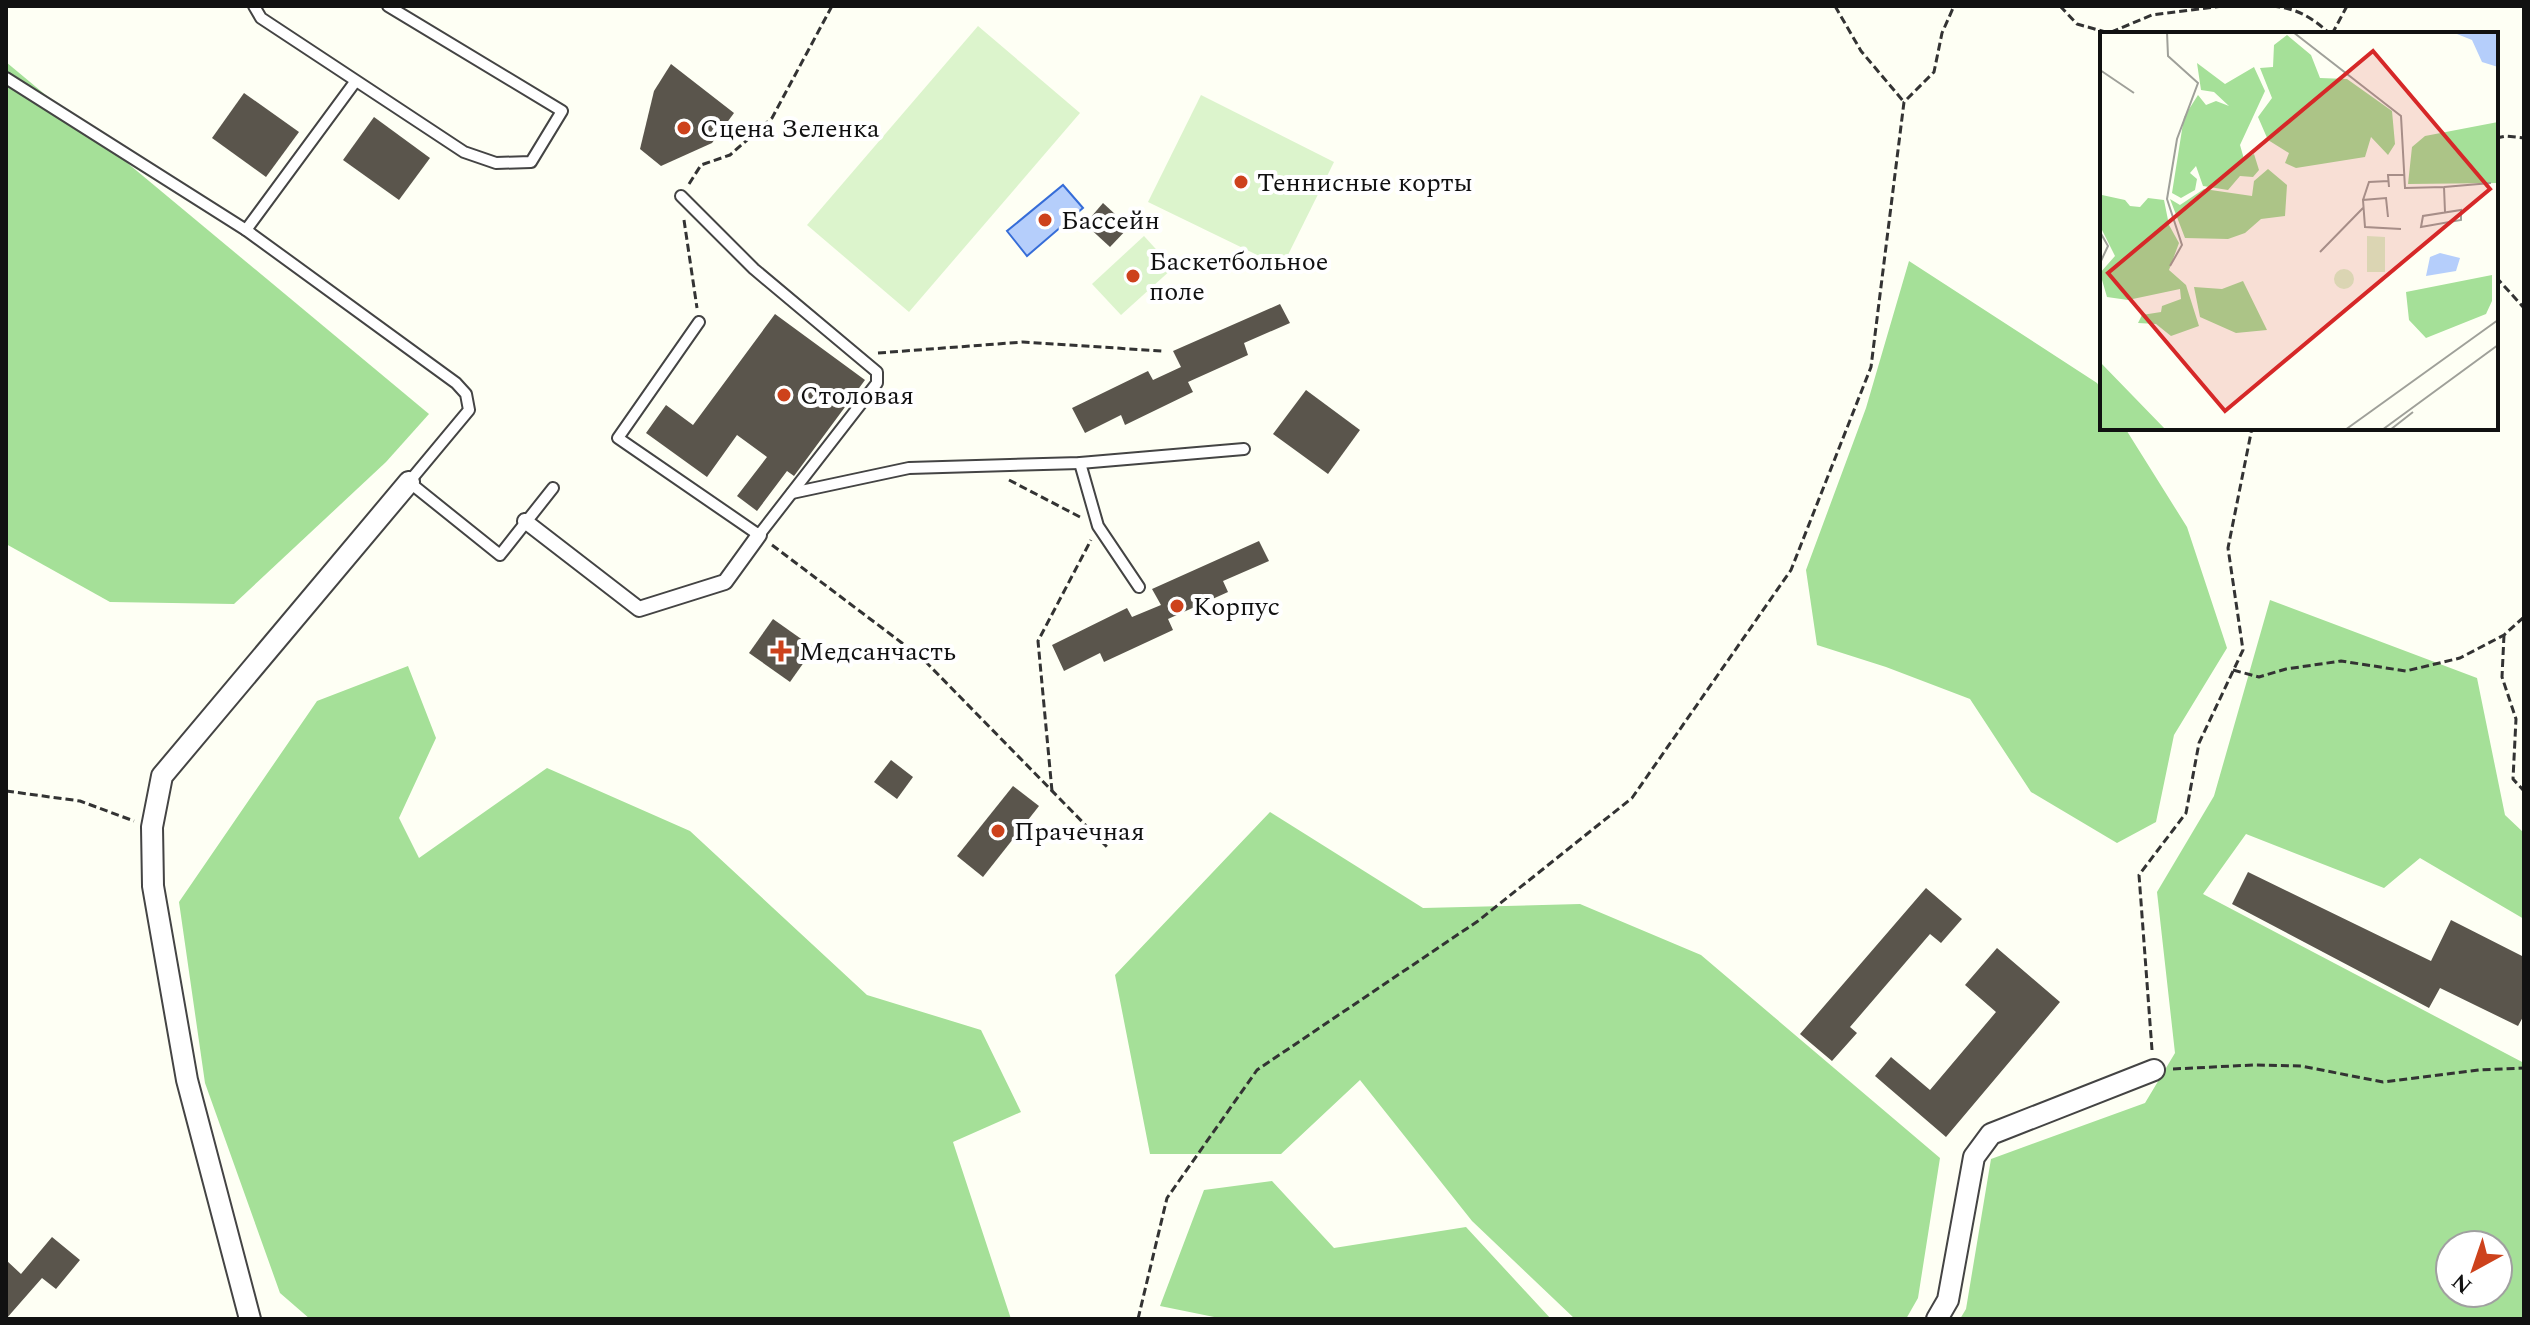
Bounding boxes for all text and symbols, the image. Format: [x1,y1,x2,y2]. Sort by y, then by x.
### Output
inset map [2100,32,2498,430]
place label: Сцена Зеленка [700,109,880,149]
marker: Сцена Зеленка [675,119,693,137]
place label: Теннисные корты [1257,163,1473,203]
marker: Теннисные корты [1232,173,1250,191]
place label: Бассейн [1061,201,1160,241]
marker: Бассейн [1036,211,1054,229]
place label: Баскетбольное поле [1149,242,1328,312]
marker: Баскетбольное поле [1124,267,1142,285]
place label: Столовая [800,376,914,416]
marker: Столовая [775,386,793,404]
place label: Корпус [1193,587,1280,627]
marker: Корпус [1168,597,1186,615]
place label: Медсанчасть [799,632,956,672]
marker: Медсанчасть [770,640,792,662]
place label: Прачечная [1014,812,1145,852]
marker: Прачечная [989,822,1007,840]
north arrow [2434,1229,2514,1309]
text: N [2445,1265,2480,1302]

